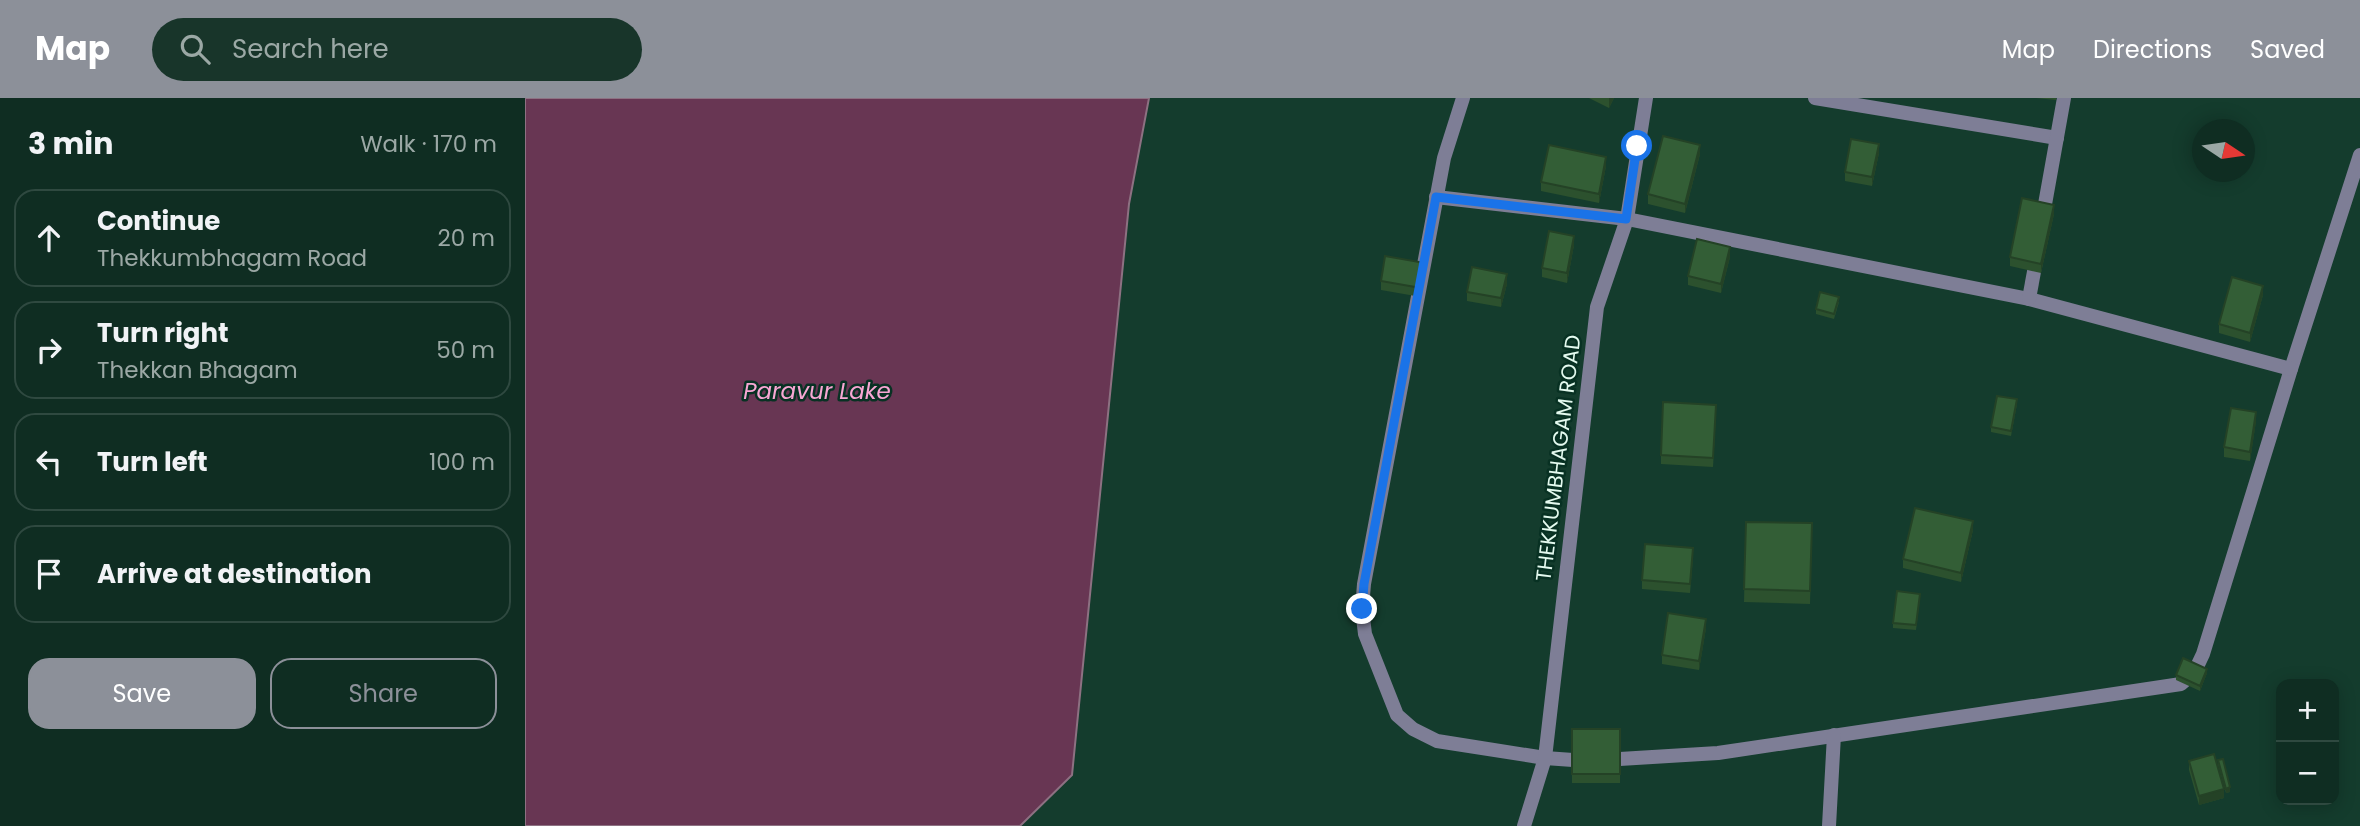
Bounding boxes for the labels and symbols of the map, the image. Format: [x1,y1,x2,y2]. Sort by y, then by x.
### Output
north arrow [2192,119,2255,182]
route start [1621,130,1652,161]
street label: THEKKUMBHAGAM ROAD [1528,333,1588,583]
water label: Paravur Lake [743,375,891,407]
route end [1346,593,1377,624]

